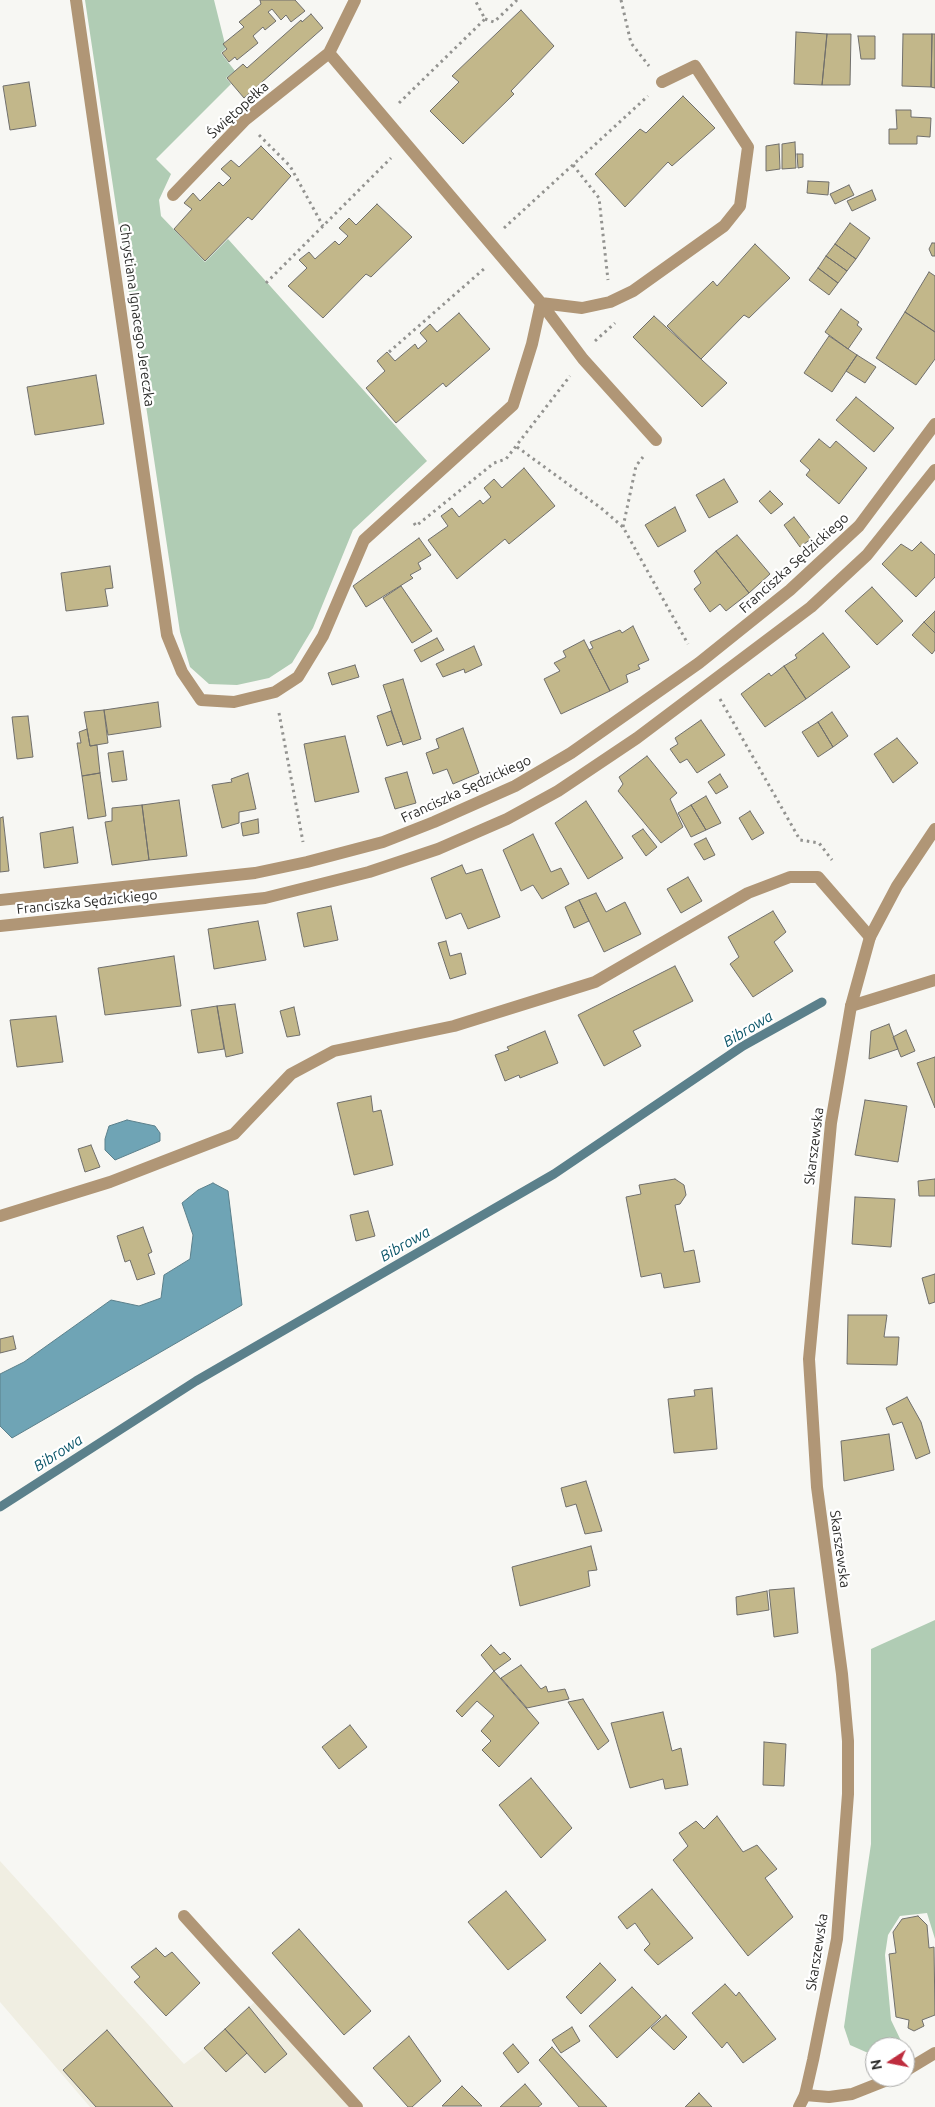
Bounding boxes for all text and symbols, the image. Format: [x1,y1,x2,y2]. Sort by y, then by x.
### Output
street label: Świętopełka [204,78,272,142]
street label: Chrystiana Ignacego Jereczka [116,222,158,408]
street label: Franciszka Sędzickiego [736,509,852,617]
street label: Franciszka Sędzickiego [398,751,534,827]
street label: Franciszka Sędzickiego [16,886,158,918]
water label: Bibrowa [720,1007,776,1051]
street label: Skarszewska [801,1106,827,1186]
water label: Bibrowa [377,1222,433,1266]
water label: Bibrowa [30,1431,86,1475]
street label: Skarszewska [826,1509,854,1589]
street label: Skarszewska [803,1912,831,1992]
north arrow [865,2037,915,2087]
text: N [867,2058,885,2071]

